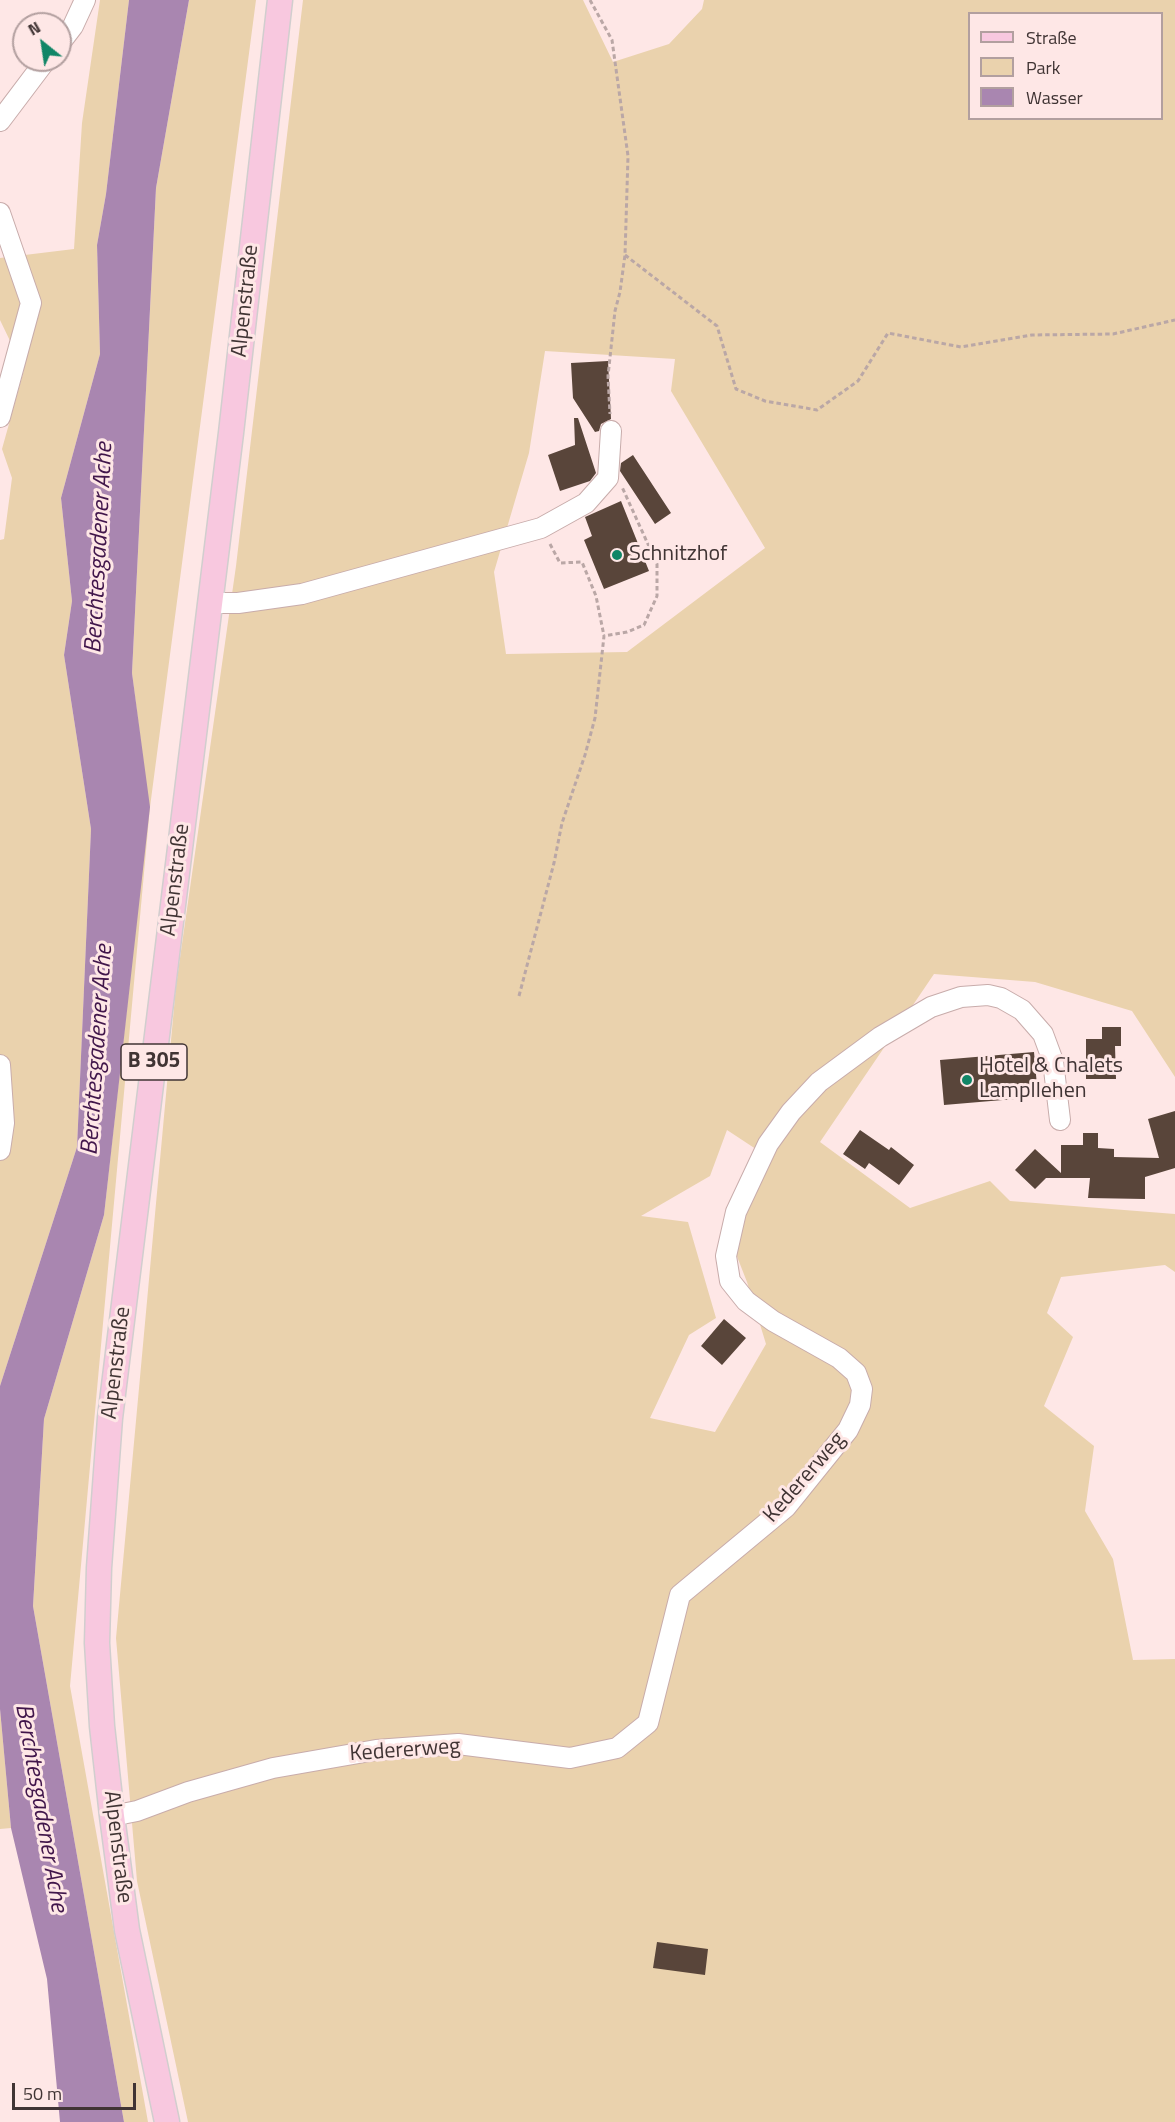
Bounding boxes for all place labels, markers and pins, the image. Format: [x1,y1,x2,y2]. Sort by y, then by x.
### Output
place label: Schnitzhof [629,542,727,568]
marker: Schnitzhof [610,548,624,562]
place label: Hotel & Chalets Lampllehen [979,1054,1123,1106]
marker: Hotel & Chalets Lampllehen [960,1073,974,1087]

